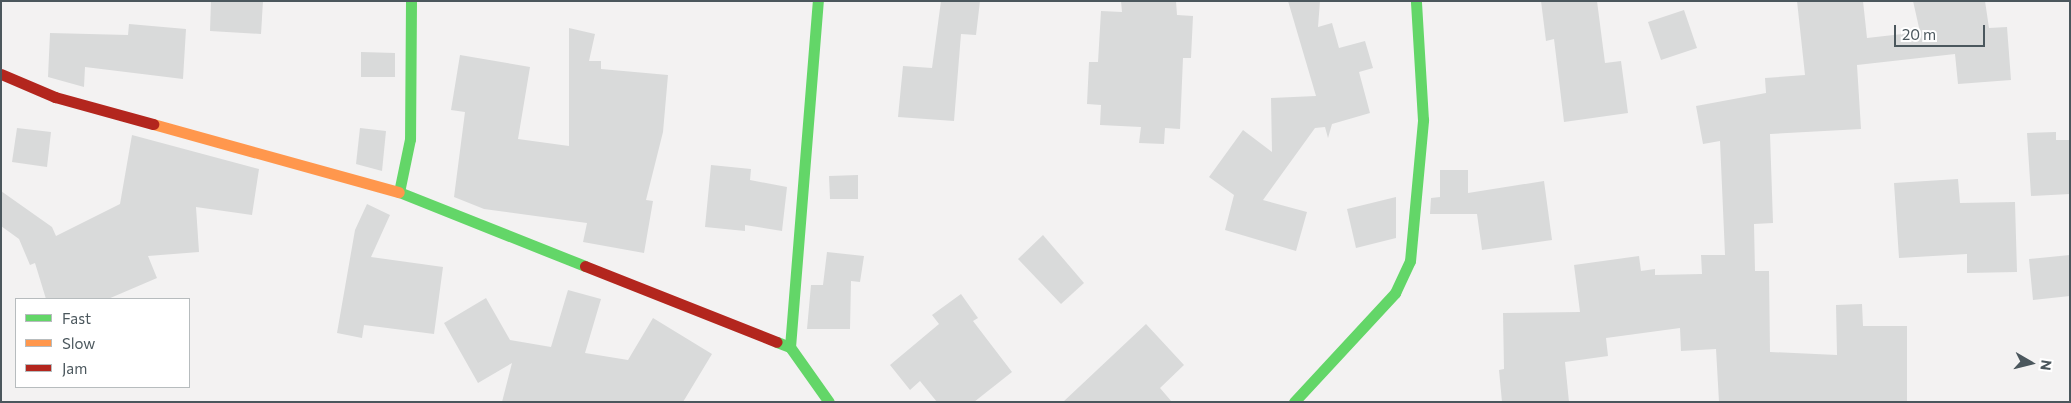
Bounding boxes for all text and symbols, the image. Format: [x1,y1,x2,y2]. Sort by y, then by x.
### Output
scale bar [1896,15,1987,47]
text: 20 m [1902,25,1936,43]
legend [15,298,190,388]
text: Fast [62,309,91,327]
text: Slow [62,334,95,352]
north arrow [2006,338,2056,388]
text: Jam [62,359,87,377]
text: N [2037,359,2055,372]

